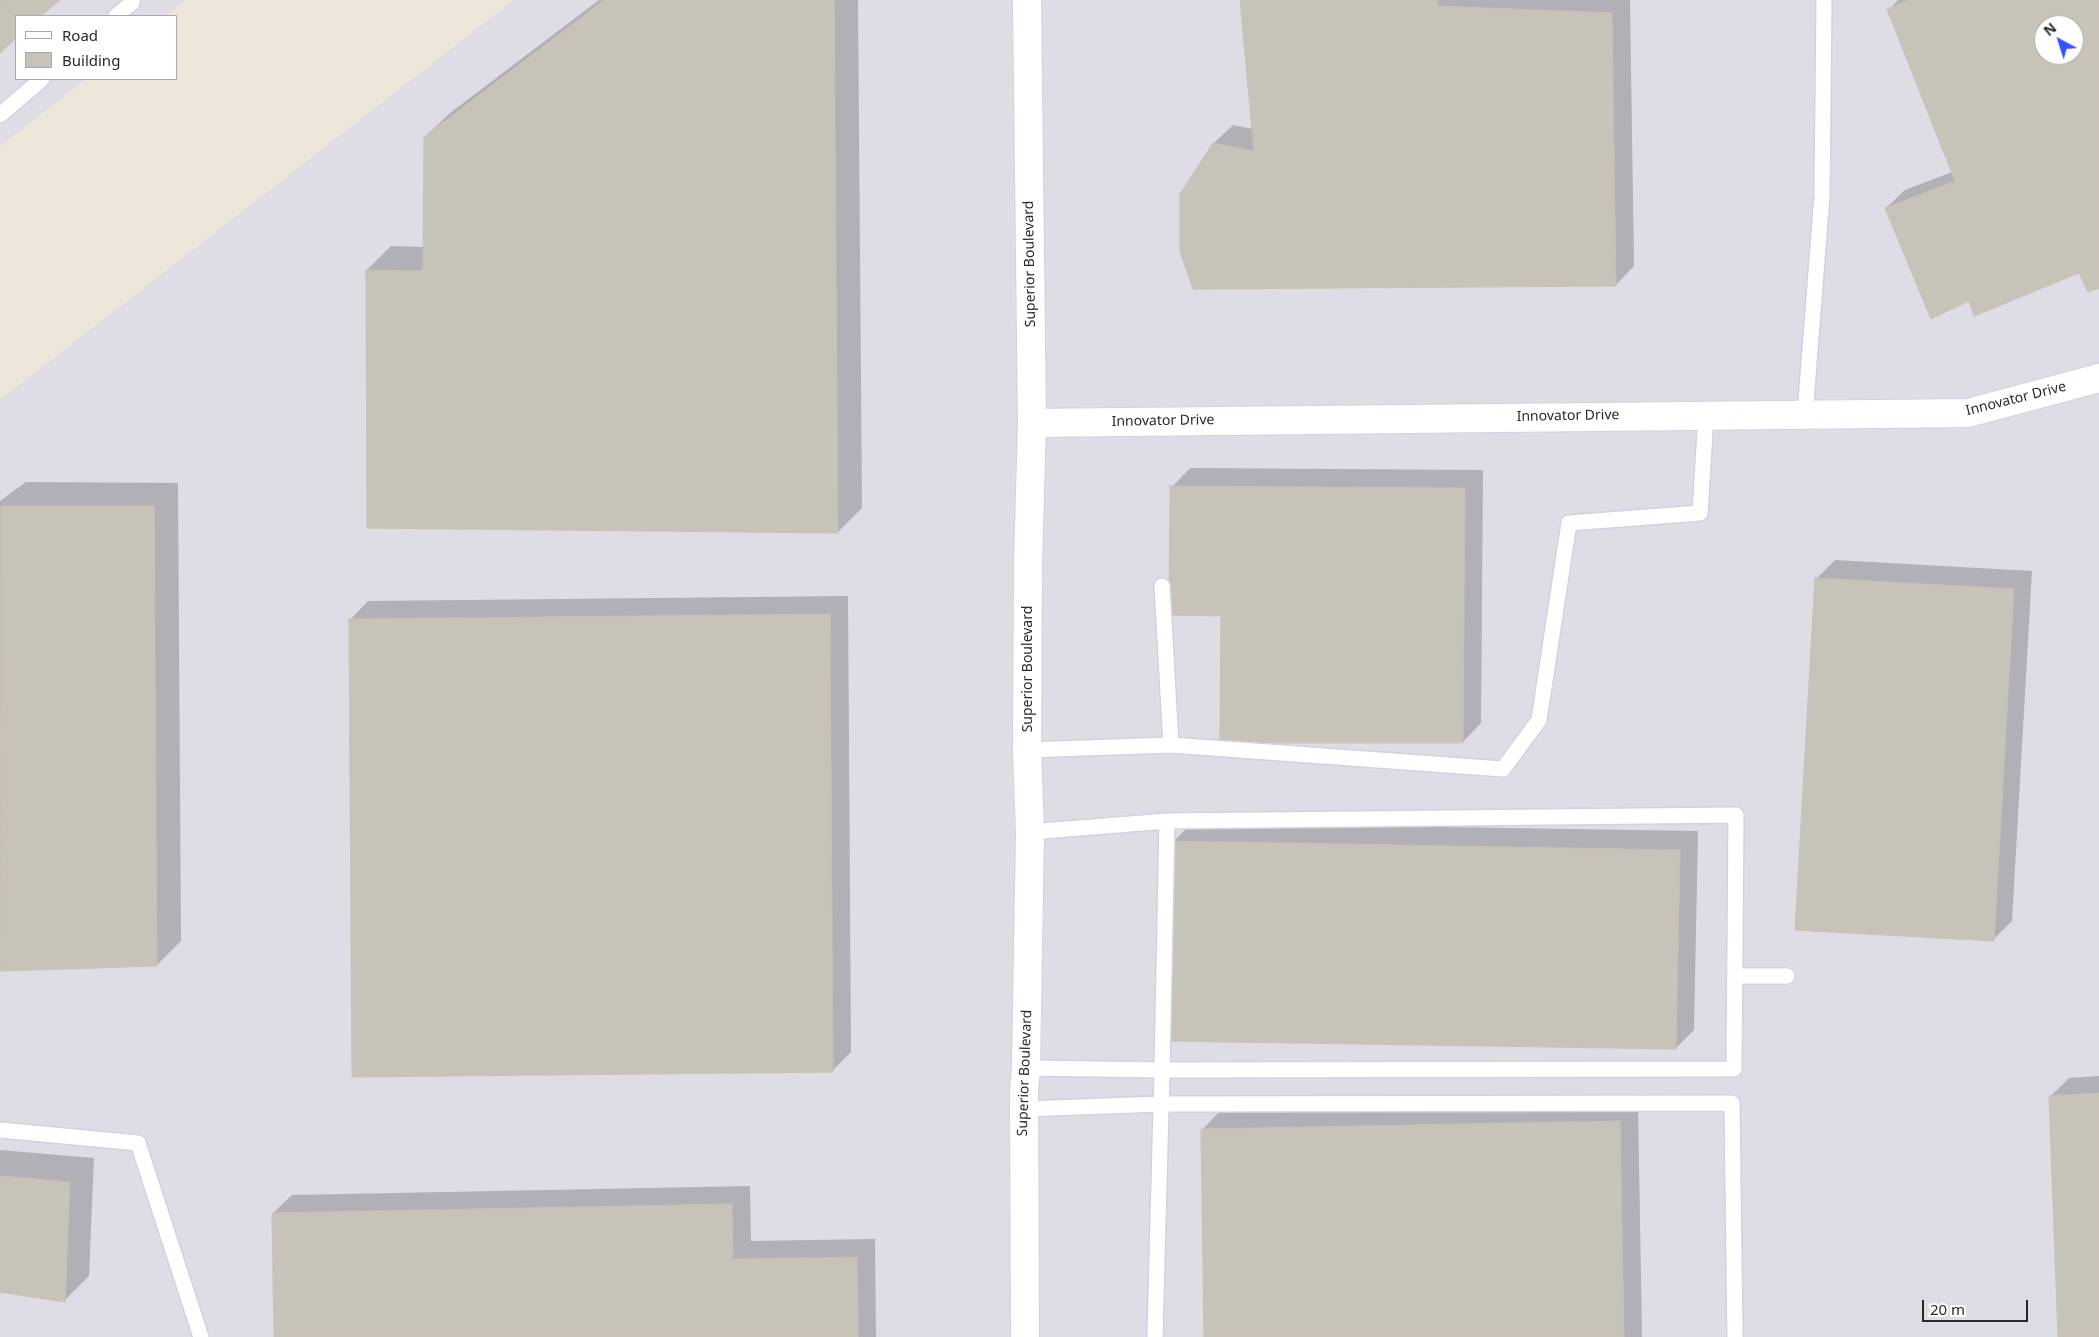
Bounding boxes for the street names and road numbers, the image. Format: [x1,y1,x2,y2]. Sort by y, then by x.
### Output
street label: Superior Boulevard [1020,201,1040,327]
street label: Innovator Drive [1964,378,2068,420]
street label: Innovator Drive [1516,407,1620,425]
street label: Innovator Drive [1111,412,1215,430]
street label: Superior Boulevard [1020,606,1036,732]
street label: Superior Boulevard [1014,1009,1036,1137]

